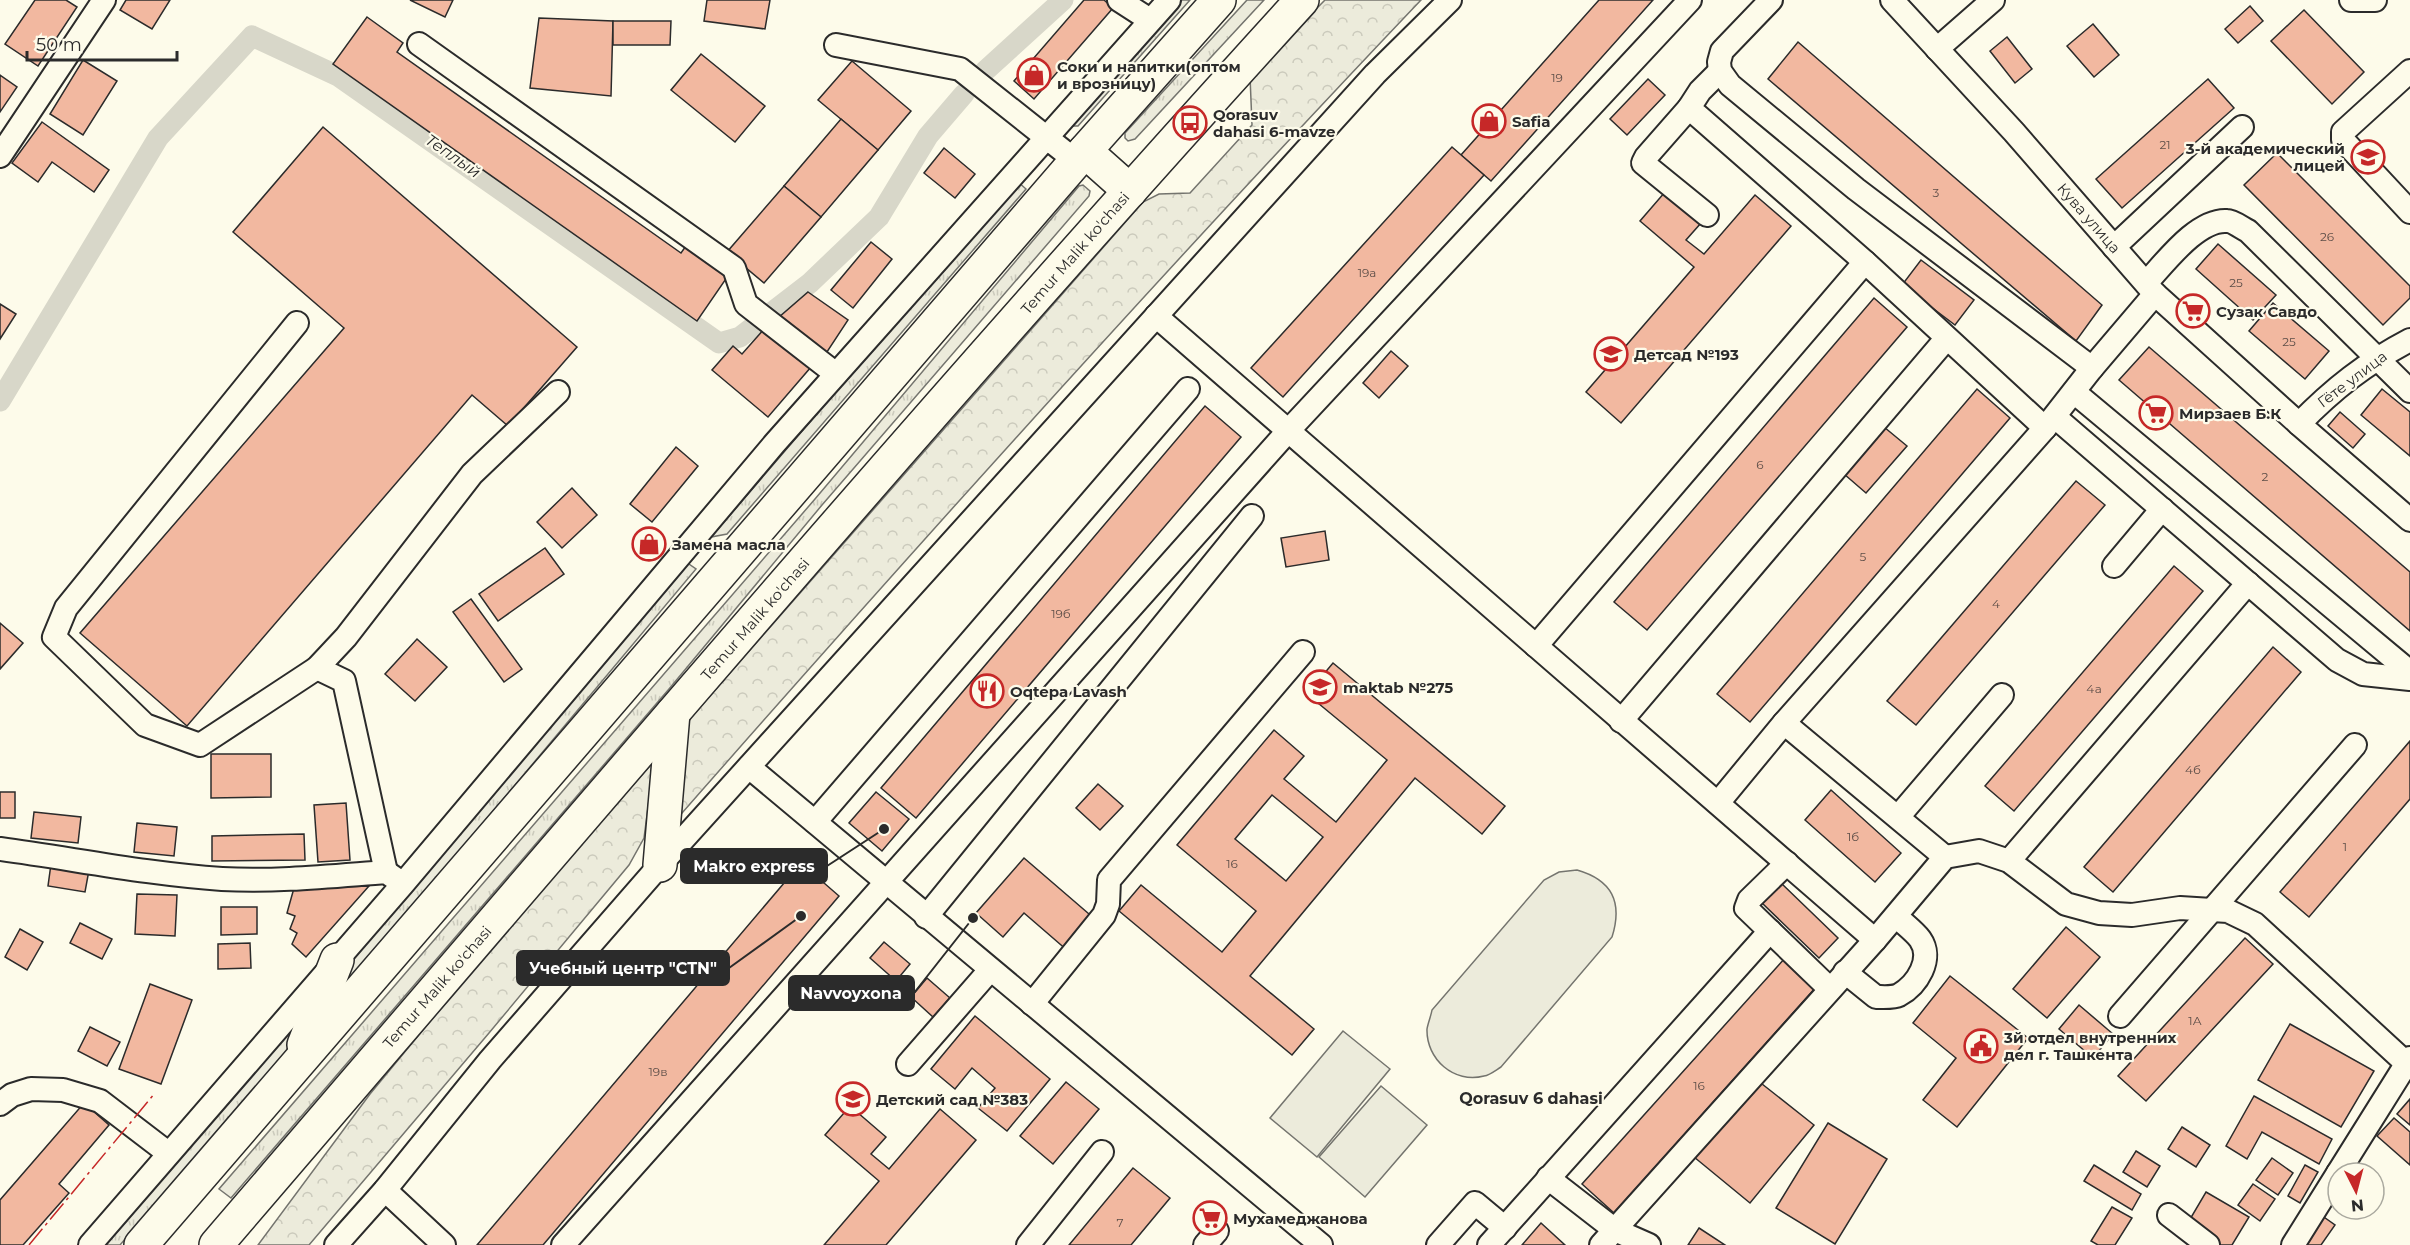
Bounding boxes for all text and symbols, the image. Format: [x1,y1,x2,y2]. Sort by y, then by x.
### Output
scale bar [27,24,177,62]
text: 50 m [36,34,82,56]
shop icon: Соки и напитки(оптом и врозницу) [1016,57,1052,93]
place label: Соки и напитки(оптом и врозницу) [1057,57,1241,93]
house number: 19 [1551,70,1563,85]
shop icon: Safia [1471,103,1507,139]
bus stop icon: Qorasuv dahasi 6-mavze [1172,105,1208,141]
place label: Qorasuv dahasi 6-mavze [1213,105,1336,141]
place label: Safia [1512,112,1550,131]
water label: Теплый [422,130,484,182]
house number: 21 [2159,137,2171,152]
place label: 3-й академический лицей [2185,139,2345,175]
school or university icon: 3-й академический лицей [2350,139,2386,175]
street label: Кува улица [2053,179,2125,257]
house number: 3 [1933,185,1940,200]
street label: Temur Malik ko'chasi [1017,188,1133,318]
house number: 26 [2320,229,2334,244]
house number: 19а [1358,265,1376,280]
house number: 25 [2229,275,2243,290]
supermarket icon: Сузак Савдо [2175,293,2211,329]
place label: Сузак Савдо [2216,302,2317,321]
house number: 25 [2282,334,2296,349]
school or university icon: Детсад №193 [1593,336,1629,372]
place label: Детсад №193 [1634,345,1739,364]
street label: Гёте улица [2313,347,2391,411]
supermarket icon: Мирзаев Б.К [2138,395,2174,431]
place label: Мирзаев Б.К [2179,404,2281,423]
house number: 6 [1756,457,1764,472]
house number: 2 [2262,469,2269,484]
shop icon: Замена масла [631,526,667,562]
place label: Замена масла [671,535,786,554]
house number: 5 [1860,549,1867,564]
street label: Temur Malik ko'chasi [697,554,813,684]
house number: 4 [1992,596,2000,611]
house number: 19б [1051,606,1071,621]
school or university icon: maktab №275 [1302,669,1338,705]
restaurant icon: Oqtepa Lavash [969,673,1005,709]
place label: maktab №275 [1343,678,1453,697]
house number: 4а [2086,681,2102,696]
place label: Oqtepa Lavash [1010,682,1127,701]
house number: 4б [2185,762,2201,777]
house number: 1б [1847,829,1859,844]
house number: 1 [2343,839,2347,854]
callout: Makro express [681,849,827,883]
house number: 16 [1226,856,1238,871]
text: Makro express [693,857,815,876]
street label: Temur Malik ko'chasi [379,922,495,1052]
callout: Учебный центр "CTN" [517,951,729,985]
text: Учебный центр "CTN" [529,959,717,978]
callout: Navvoyxona [789,976,914,1010]
text: Navvoyxona [800,984,902,1003]
house number: 1А [2188,1013,2202,1028]
public building icon: 3й отдел внутренних дел г. Ташкента [1963,1028,1999,1064]
place label: 3й отдел внутренних дел г. Ташкента [2003,1028,2177,1064]
house number: 19в [649,1064,667,1079]
house number: 16 [1693,1078,1705,1093]
school or university icon: Детский сад №383 [835,1081,871,1117]
district label: Qorasuv 6 dahasi [1459,1089,1603,1108]
place label: Детский сад №383 [876,1090,1028,1109]
north arrow [2326,1161,2386,1221]
text: N [2350,1195,2365,1216]
supermarket icon: Мухамеджанова [1192,1200,1228,1236]
place label: Мухамеджанова [1233,1209,1368,1228]
house number: 7 [1116,1215,1124,1230]

